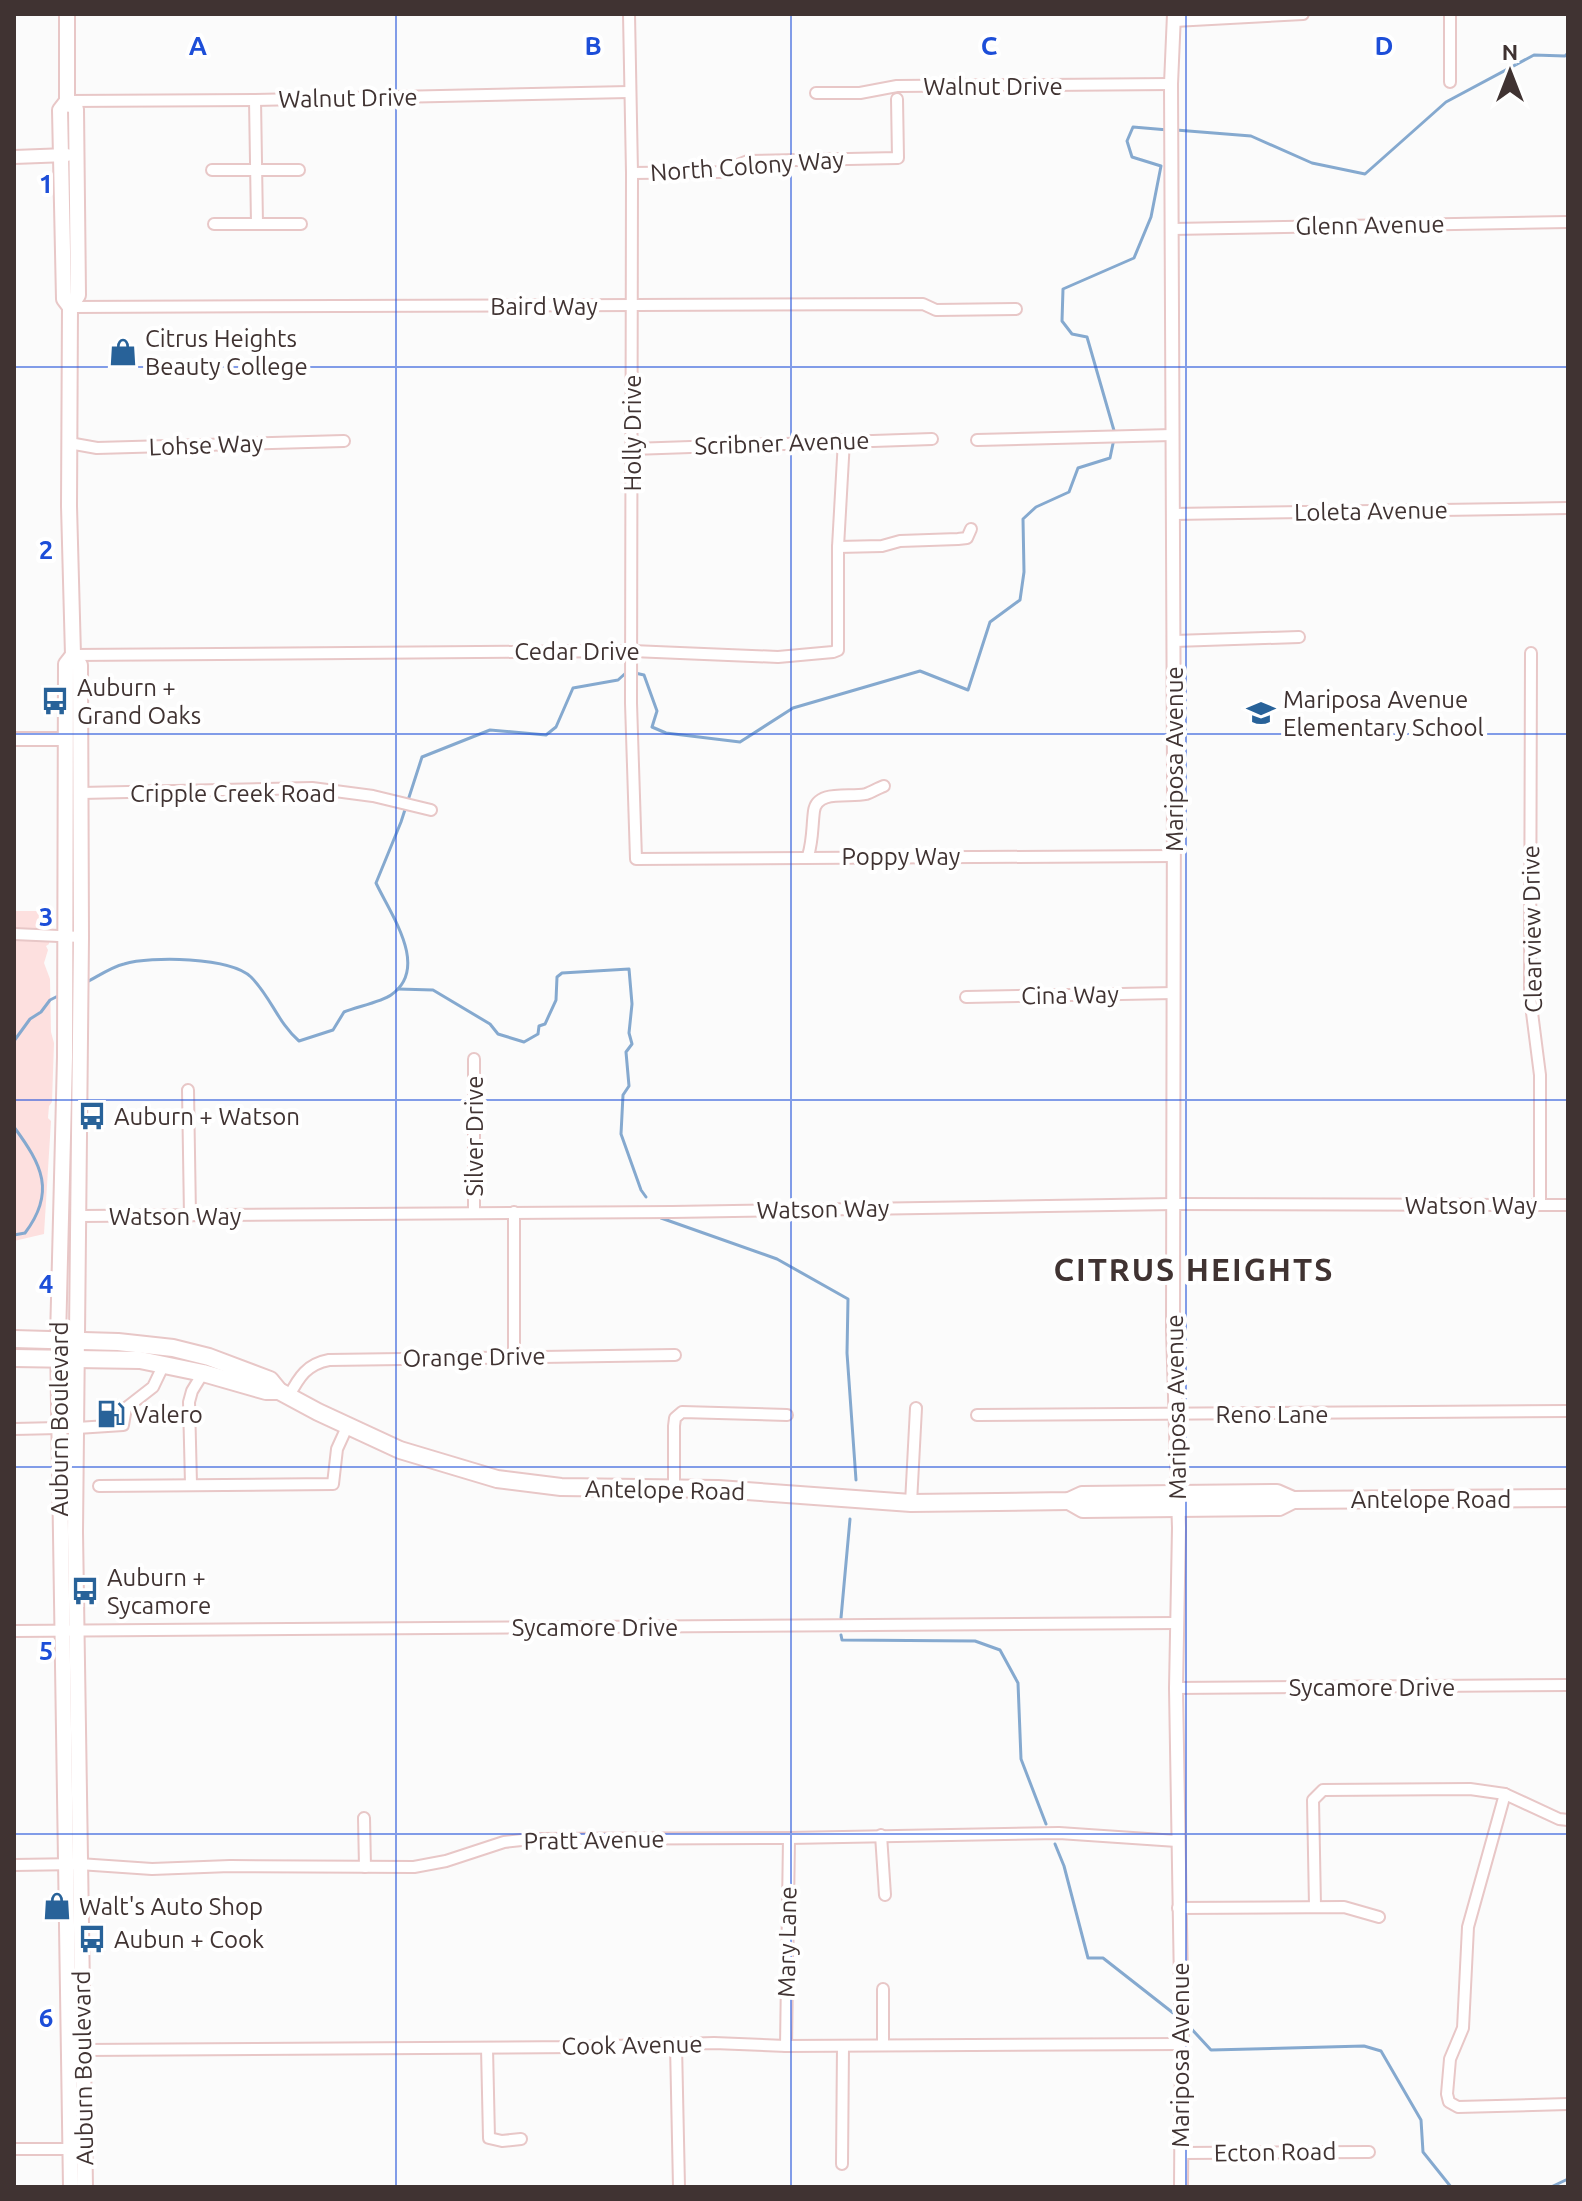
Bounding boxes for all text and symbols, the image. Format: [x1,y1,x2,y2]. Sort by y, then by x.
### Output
text: A [189,31,208,60]
text: B [584,31,602,60]
text: C [981,31,998,60]
text: D [1375,31,1393,60]
north arrow [1470,32,1550,112]
text: N [1502,39,1518,64]
street label: Walnut Drive [923,73,1063,100]
street label: Walnut Drive [278,83,418,113]
street label: North Colony Way [649,146,845,186]
text: 1 [39,169,53,198]
street label: Glenn Avenue [1295,210,1445,240]
street label: Baird Way [490,293,598,320]
place label: Citrus Heights Beauty College [145,325,308,380]
shop icon: Citrus Heights Beauty College [108,337,138,367]
street label: Holly Drive [619,374,646,492]
street label: Scribner Avenue [694,426,870,460]
street label: Lohse Way [148,429,264,460]
street label: Loleta Avenue [1294,496,1448,526]
text: 2 [39,535,53,564]
street label: Cedar Drive [514,638,640,665]
street label: Mariposa Avenue [1161,666,1188,852]
place label: Auburn + Grand Oaks [77,674,201,729]
bus stop icon: Auburn + Grand Oaks [40,686,70,716]
place label: Mariposa Avenue Elementary School [1283,686,1484,741]
school or university icon: Mariposa Avenue Elementary School [1246,698,1276,728]
street label: Cripple Creek Road [130,780,336,807]
street label: Poppy Way [842,843,961,870]
street label: Clearview Drive [1517,845,1547,1013]
text: 3 [39,902,53,931]
street label: Cina Way [1021,981,1119,1009]
street label: Silver Drive [461,1076,488,1196]
bus stop icon: Auburn + Watson [77,1101,107,1131]
place label: Auburn + Watson [114,1103,300,1130]
street label: Watson Way [1405,1192,1538,1219]
street label: Watson Way [756,1194,890,1224]
street label: Watson Way [109,1203,242,1230]
district label: CITRUS HEIGHTS [1054,1251,1334,1287]
text: 4 [39,1269,53,1298]
street label: Mariposa Avenue [1161,1314,1191,1500]
street label: Auburn Boulevard [46,1322,73,1517]
street label: Orange Drive [402,1342,546,1372]
fuel station icon: Valero [96,1399,126,1429]
place label: Valero [133,1401,203,1428]
street label: Reno Lane [1216,1401,1328,1428]
street label: Antelope Road [585,1475,745,1505]
street label: Antelope Road [1351,1486,1511,1513]
place label: Auburn + Sycamore [107,1564,211,1619]
bus stop icon: Auburn + Sycamore [70,1576,100,1606]
street label: Sycamore Drive [512,1614,678,1641]
text: 5 [39,1636,53,1665]
street label: Sycamore Drive [1289,1674,1455,1701]
street label: Pratt Avenue [523,1825,665,1855]
street label: Mary Lane [773,1886,801,1998]
shop icon: Walt's Auto Shop [42,1891,72,1921]
place label: Walt's Auto Shop [79,1893,263,1920]
bus stop icon: Aubun + Cook [77,1924,107,1954]
place label: Aubun + Cook [114,1926,264,1953]
street label: Mariposa Avenue [1167,1962,1194,2148]
street label: Auburn Boulevard [68,1970,98,2166]
text: 6 [39,2003,53,2032]
street label: Cook Avenue [561,2030,703,2060]
street label: Ecton Road [1214,2137,1336,2167]

